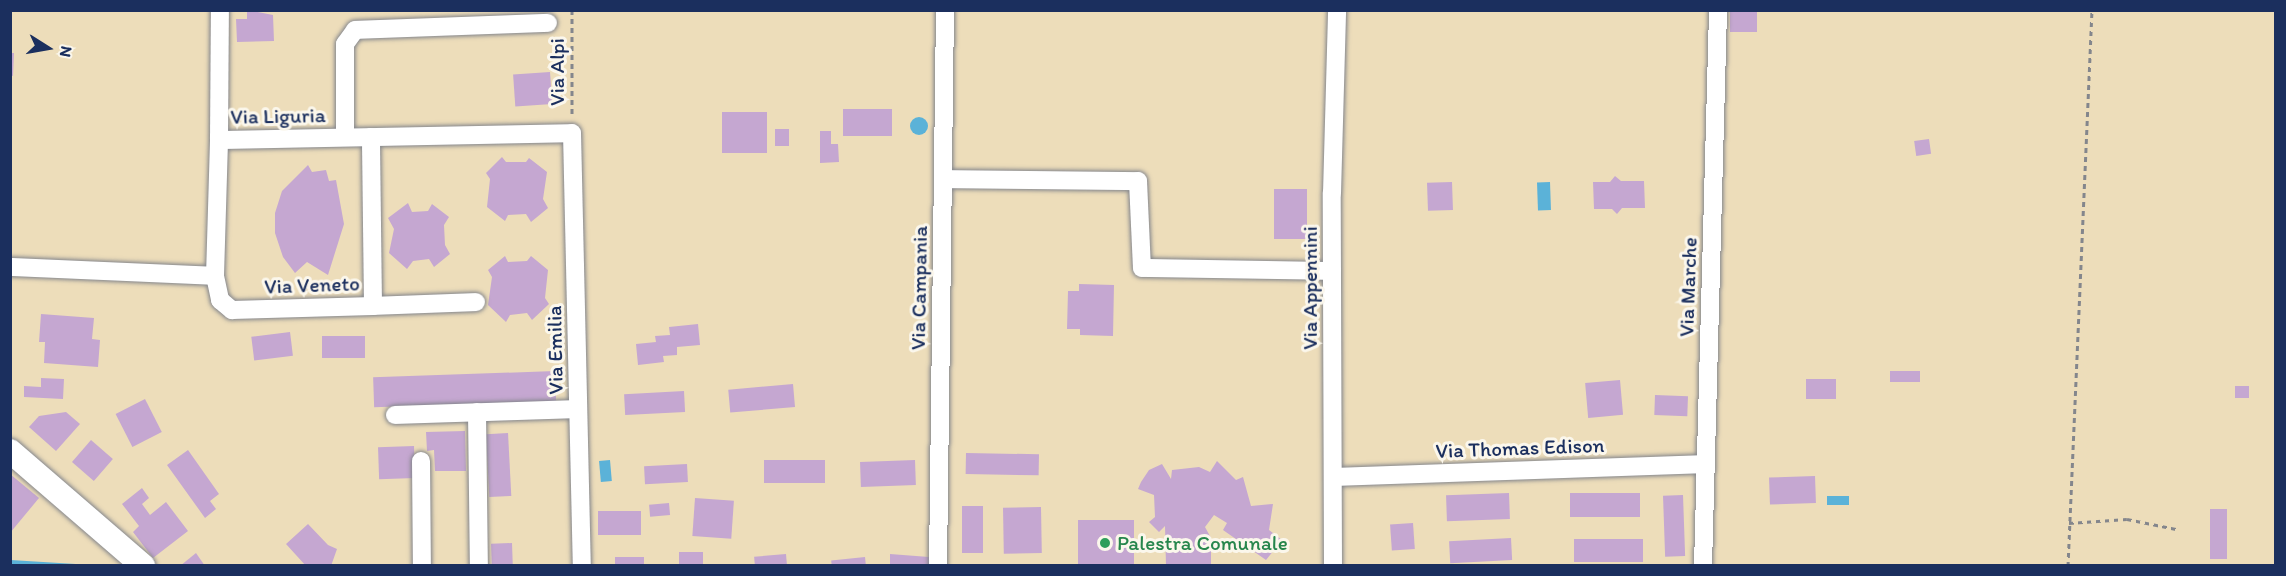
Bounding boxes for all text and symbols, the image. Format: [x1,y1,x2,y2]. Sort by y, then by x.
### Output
north arrow [18,18,78,78]
street label: Via Alpi [544,38,570,106]
text: N [56,44,77,59]
street label: Via Liguria [230,103,326,129]
street label: Via Campania [905,226,933,350]
street label: Via Appennini [1297,226,1323,350]
street label: Via Marche [1674,237,1702,337]
street label: Via Veneto [264,271,360,299]
street label: Via Emilia [542,305,568,395]
street label: Via Thomas Edison [1435,432,1605,464]
place label: Palestra Comunale [1117,530,1288,556]
marker: Palestra Comunale [1098,536,1112,550]

